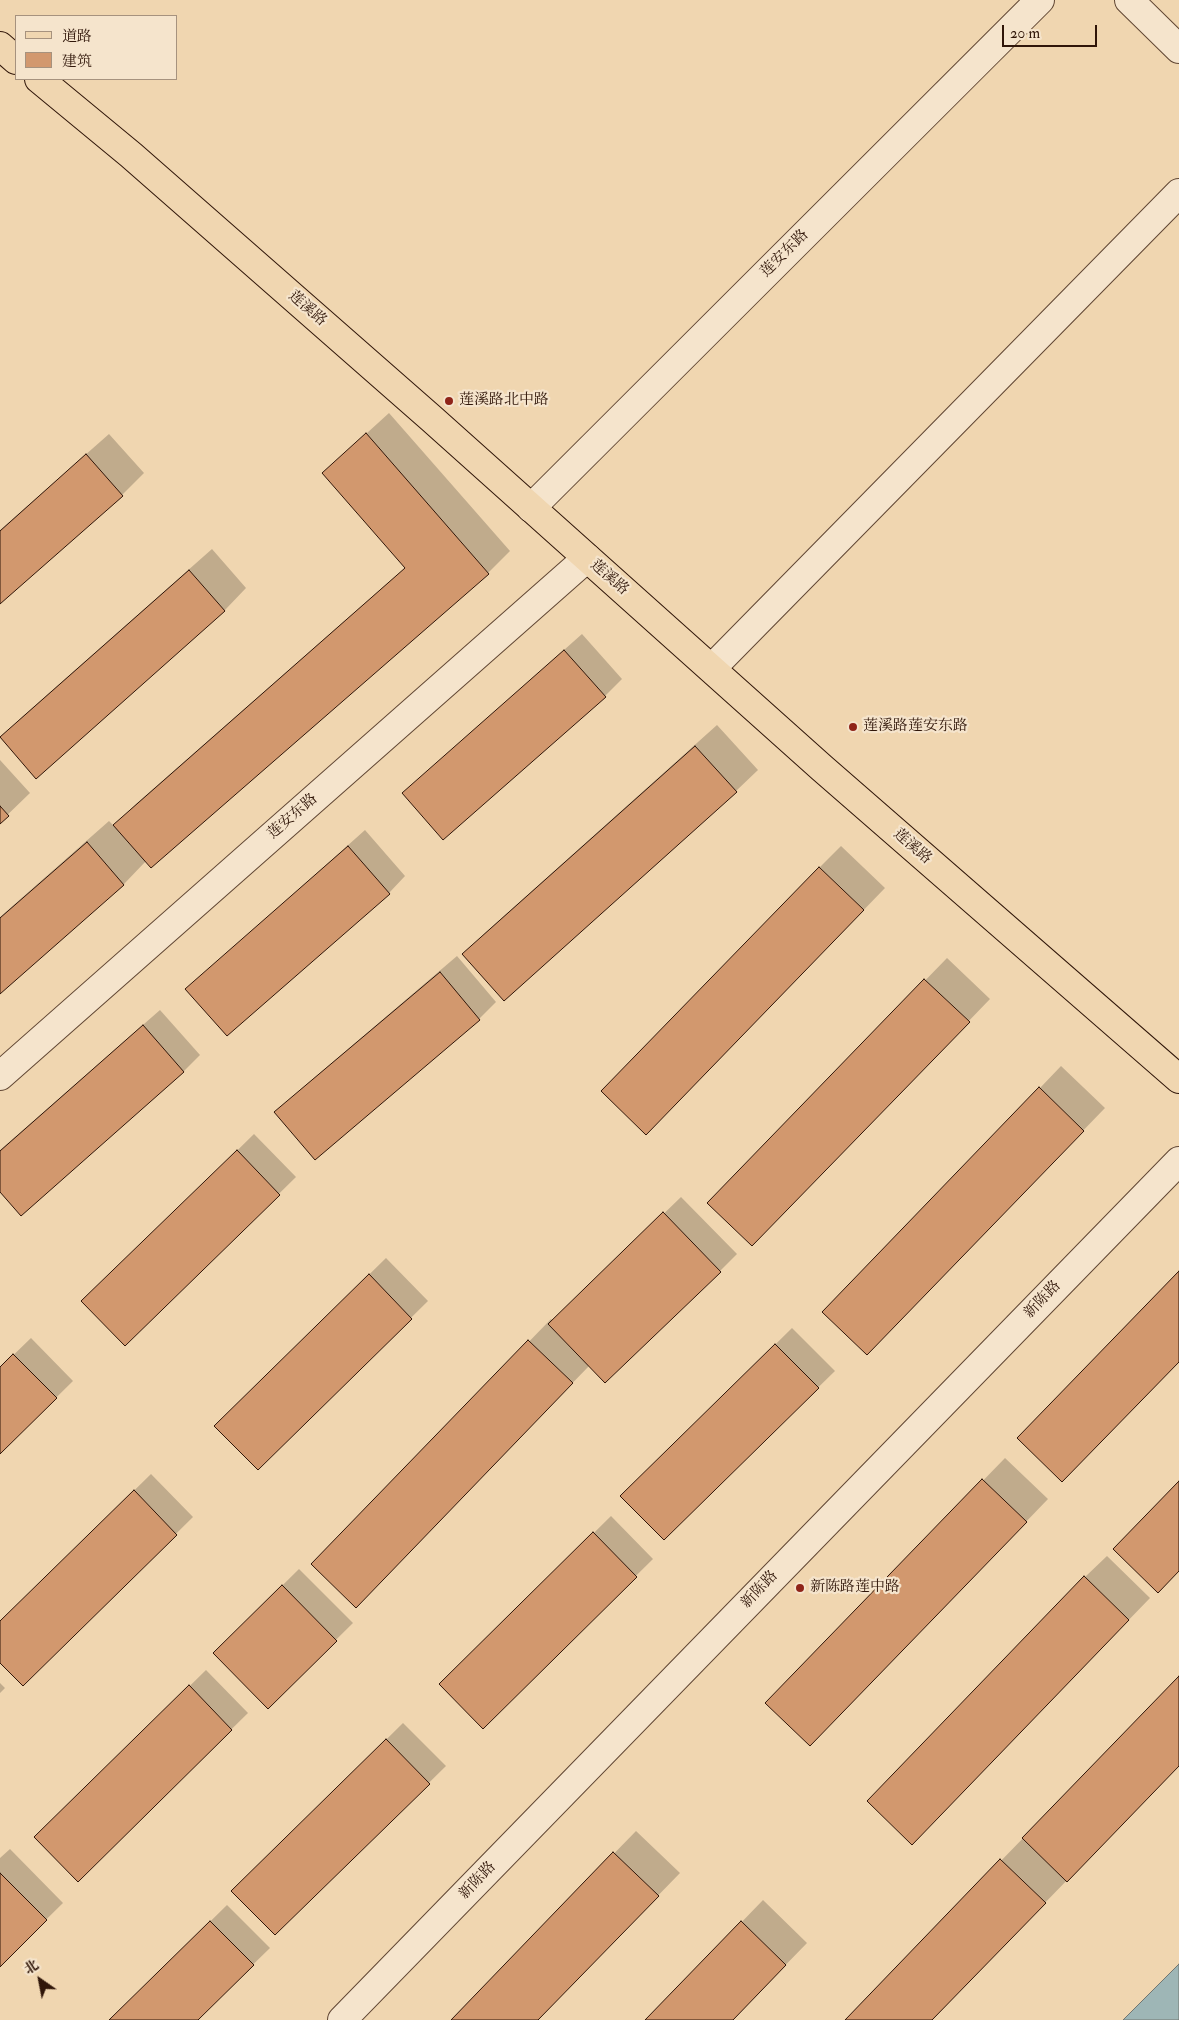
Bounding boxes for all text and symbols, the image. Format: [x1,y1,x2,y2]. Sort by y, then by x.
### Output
legend [15,15,178,80]
scale bar [1004,15,1099,47]
text: 20 m [1010,24,1040,43]
text: 道路 [62,27,92,46]
text: 建筑 [62,52,92,71]
street label: 莲安东路 [757,226,813,282]
street label: 莲溪路 [284,287,330,331]
place label: 莲溪路北中路 [459,392,549,410]
marker: 莲溪路北中路 [443,395,455,407]
street label: 莲溪路 [586,556,632,600]
place label: 莲溪路莲安东路 [863,718,968,736]
marker: 莲溪路莲安东路 [847,721,859,733]
street label: 莲安东路 [264,791,322,843]
street label: 莲溪路 [889,825,935,869]
street label: 新陈路 [1021,1278,1065,1322]
street label: 新陈路 [738,1568,782,1612]
place label: 新陈路莲中路 [810,1579,900,1597]
marker: 新陈路莲中路 [794,1582,806,1594]
street label: 新陈路 [456,1859,500,1903]
north arrow [15,1955,65,2005]
text: 北 [21,1956,42,1978]

